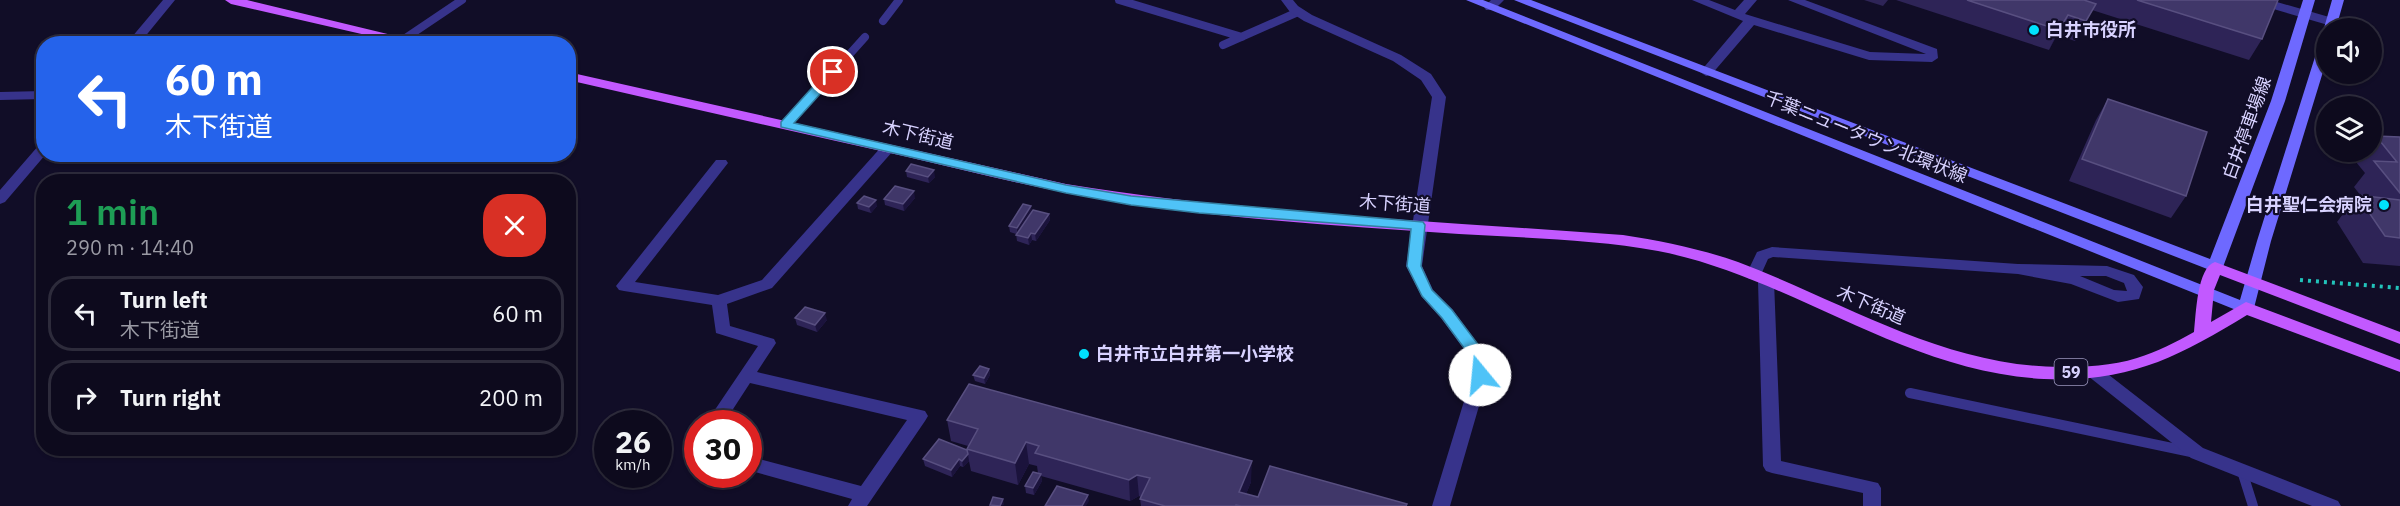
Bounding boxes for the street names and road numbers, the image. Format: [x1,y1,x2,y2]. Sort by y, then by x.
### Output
street label: 白井停車場線 [2217,73,2276,183]
street label: 千葉ニュータウン北環状線 [1762,85,1971,188]
street label: 木下街道 [880,115,956,154]
street label: 木下街道 [1358,190,1432,217]
street label: 木下街道 [1834,280,1909,329]
road number: 59 [2054,359,2088,385]

